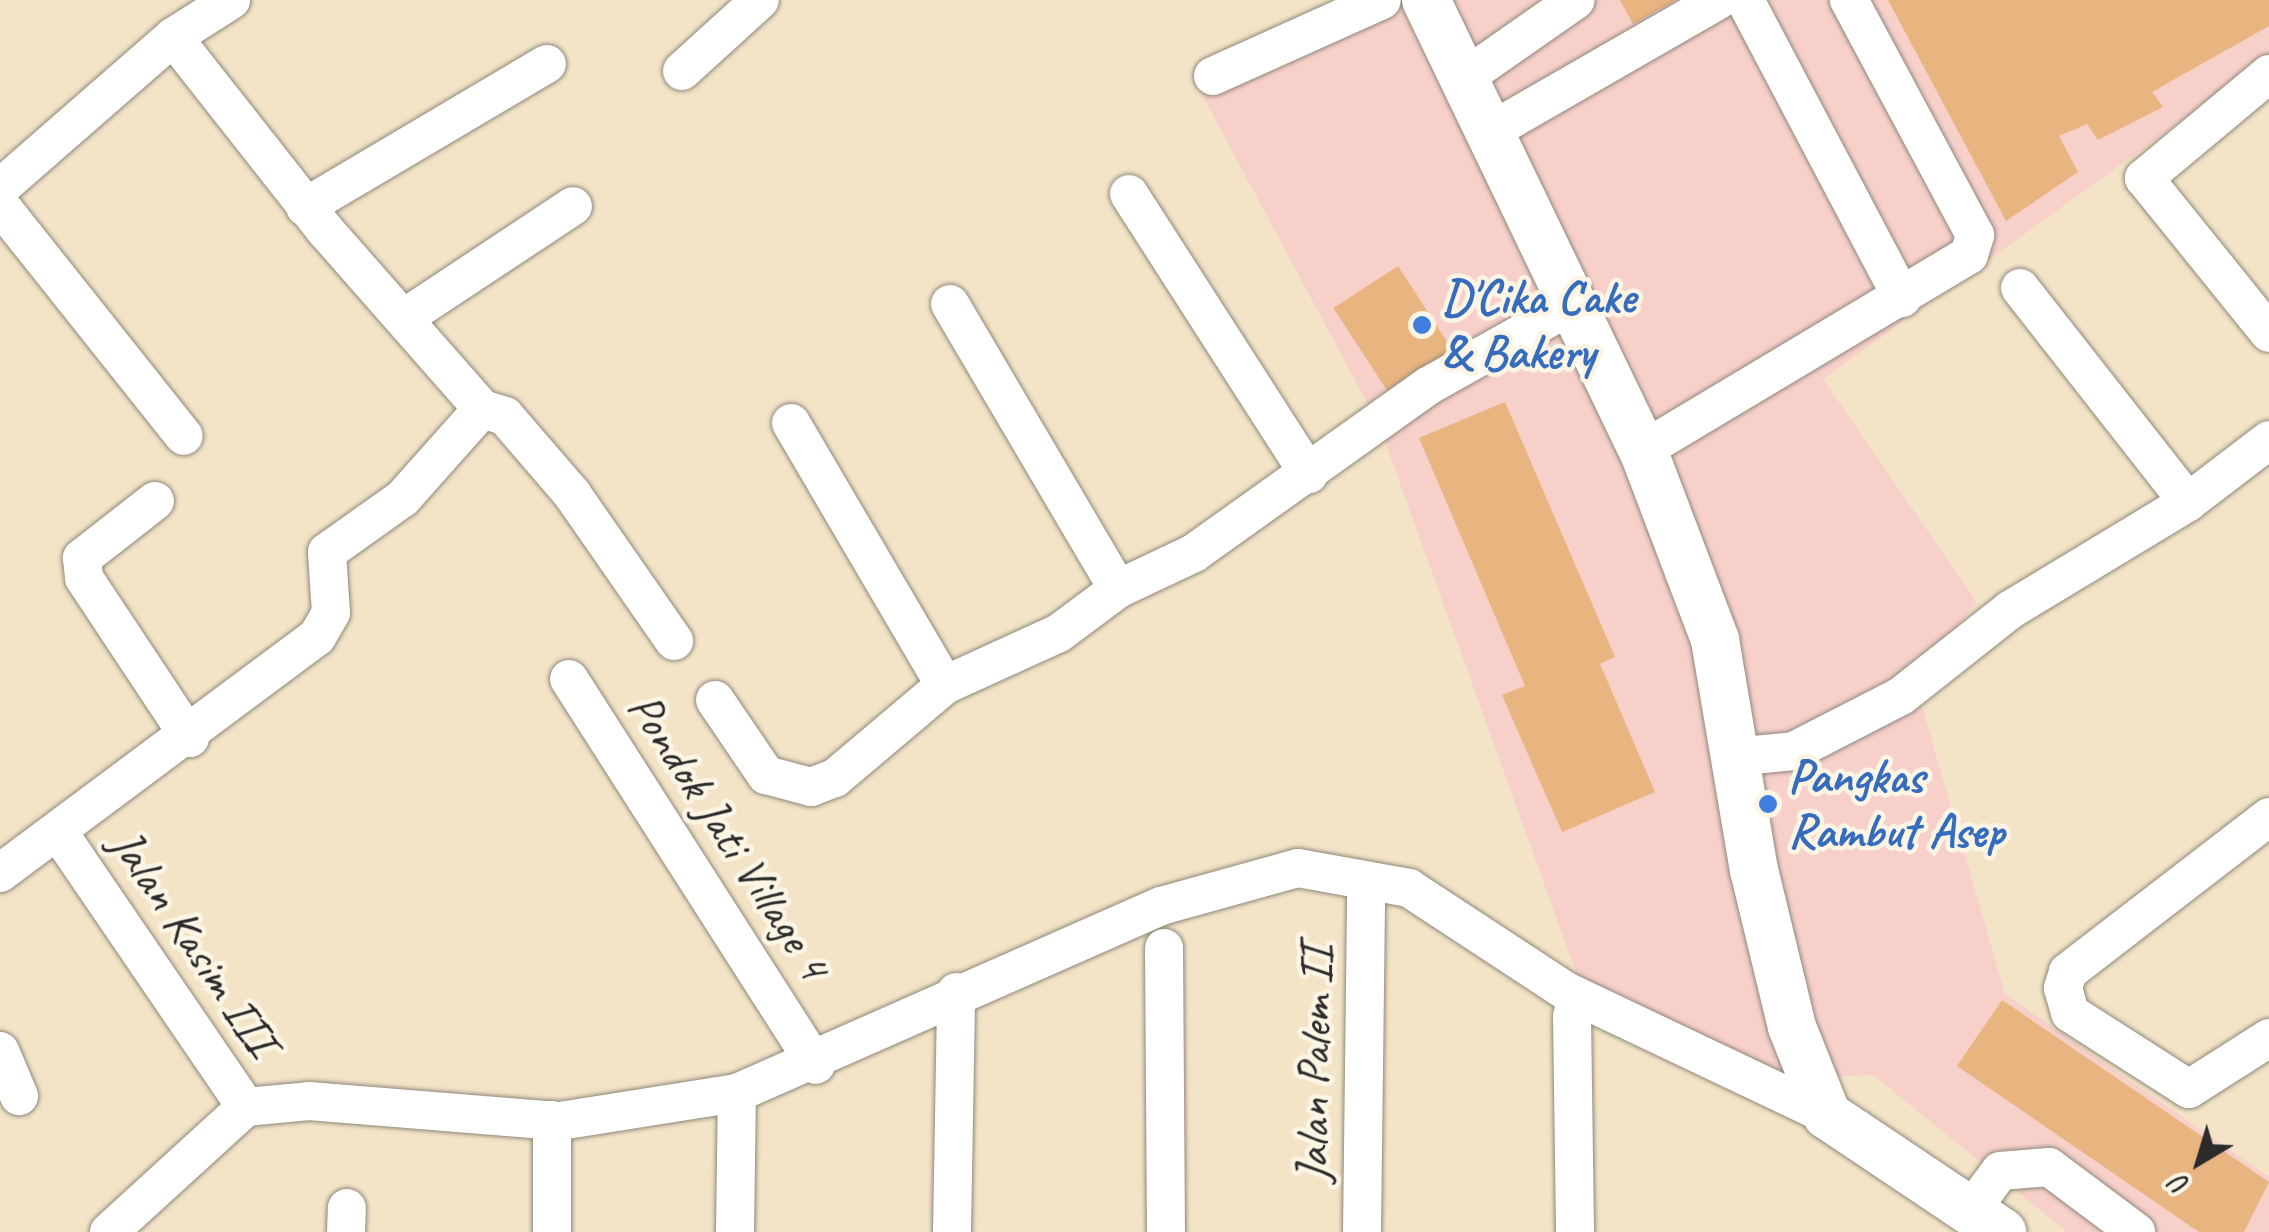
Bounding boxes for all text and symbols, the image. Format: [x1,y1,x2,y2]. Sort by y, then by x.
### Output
place label: D'Cika Cake & Bakery [1442,268,1636,381]
marker: D'Cika Cake & Bakery [1411,314,1433,336]
street label: Pondok Jati Village 4 [615,682,843,990]
place label: Pangkas Rambut Asep [1788,747,2004,860]
marker: Pangkas Rambut Asep [1757,793,1779,815]
street label: Jalan Kasim III [96,817,292,1067]
street label: Jalan Palem II [1283,943,1345,1185]
north arrow [2149,1112,2249,1212]
text: U [2164,1168,2196,1204]

